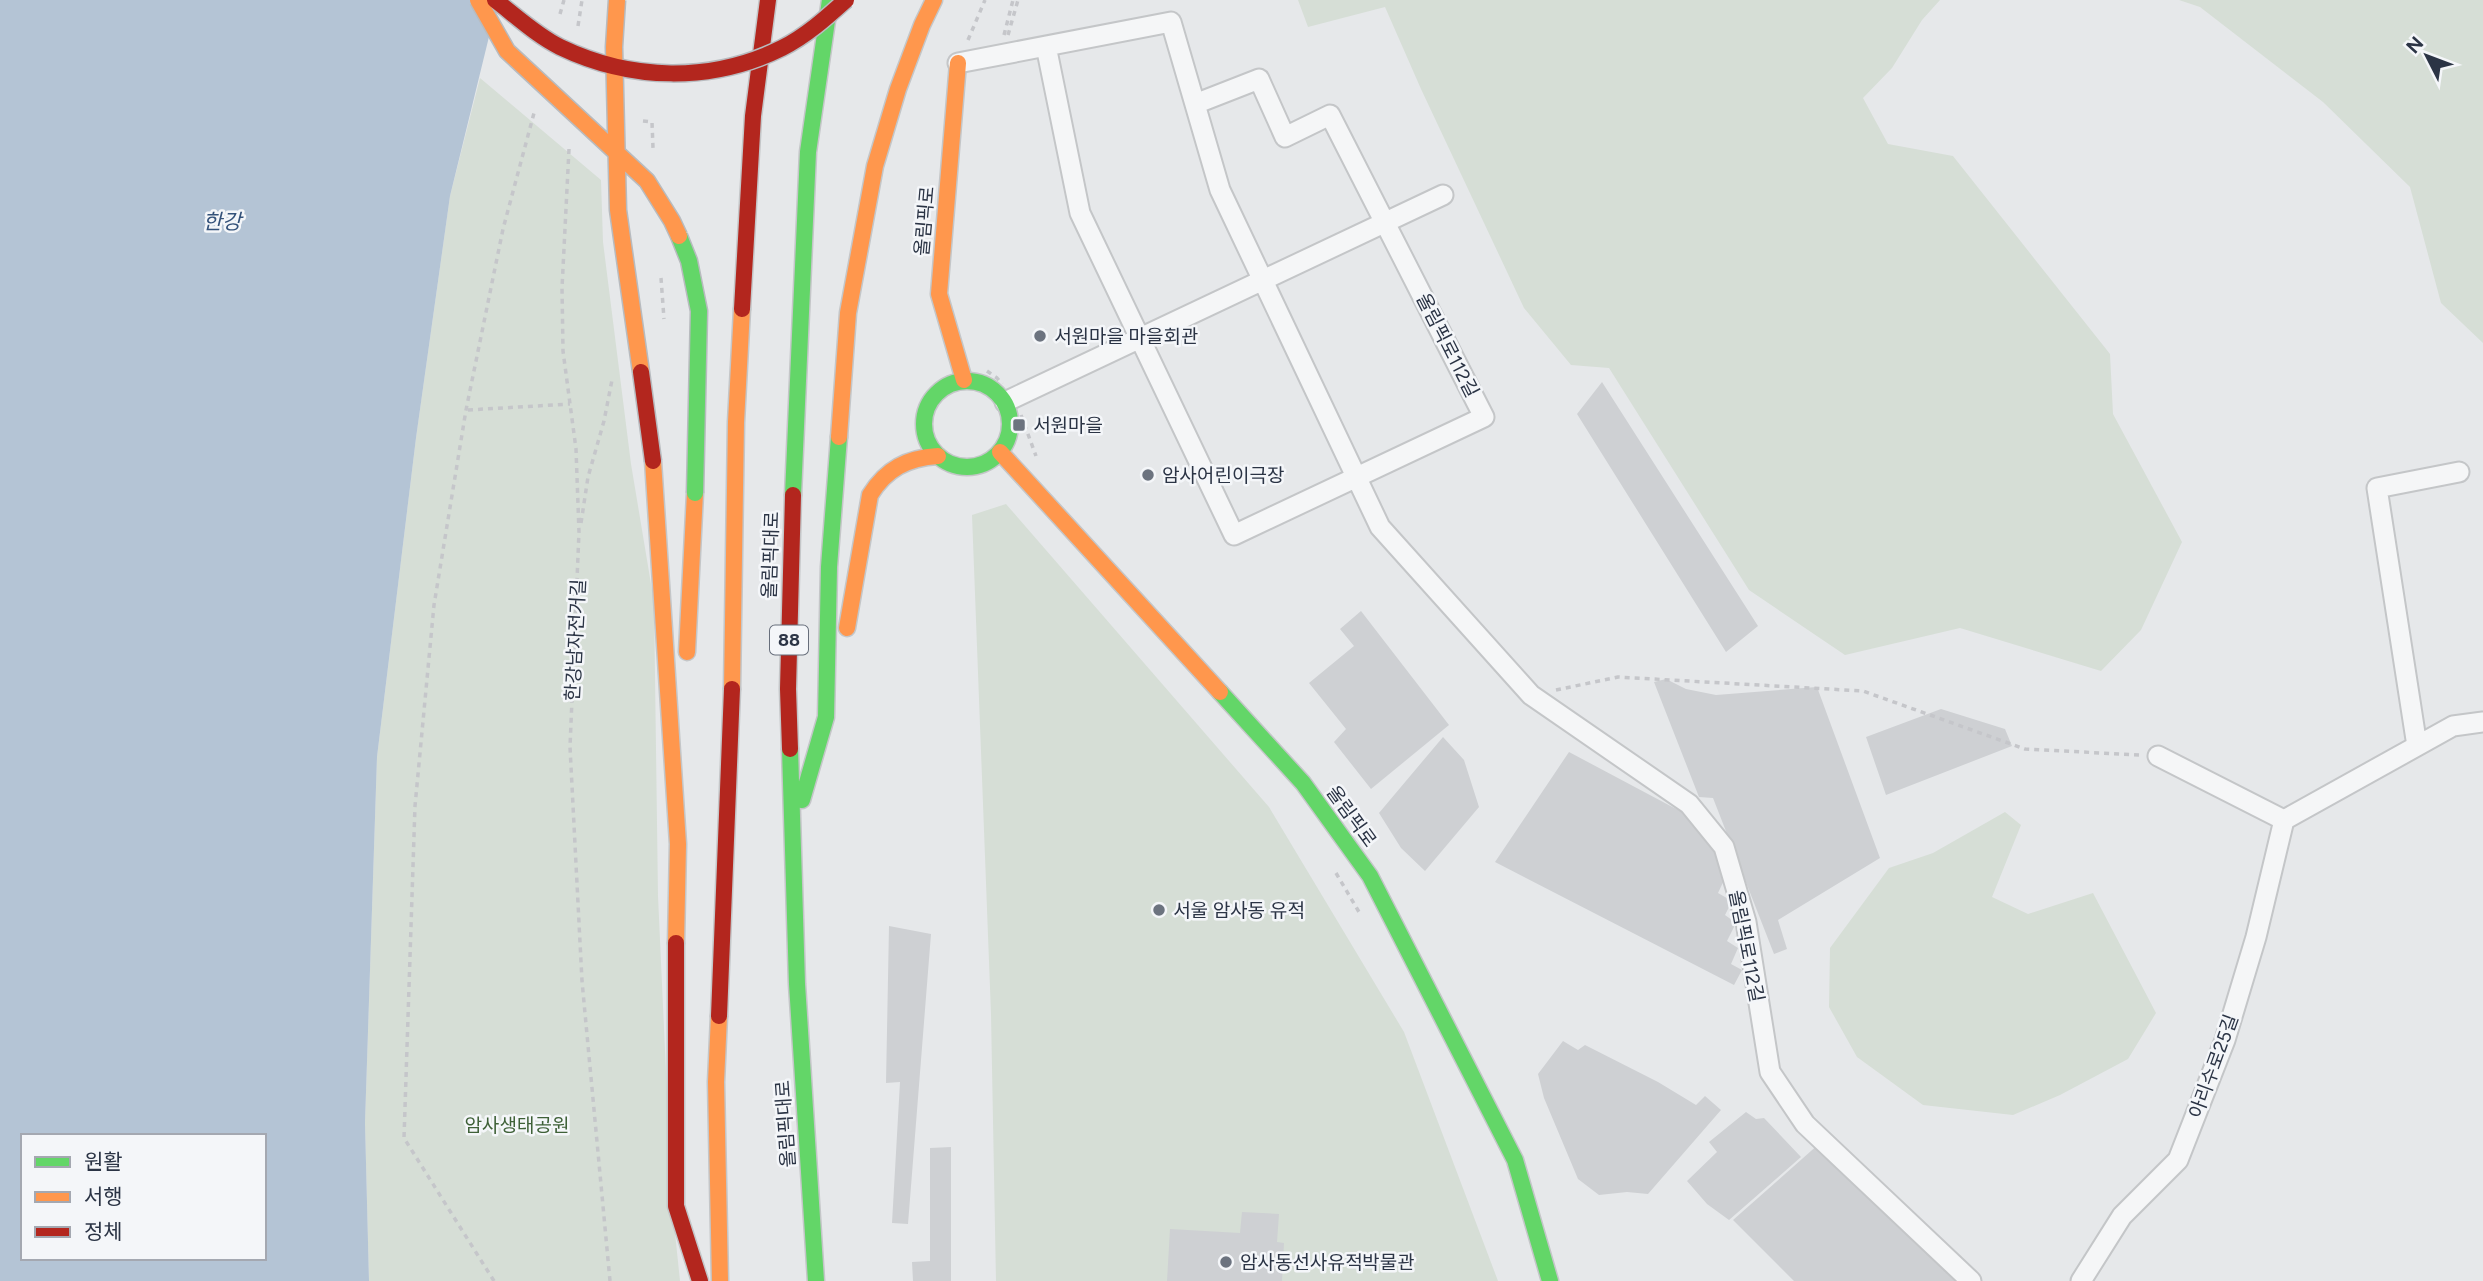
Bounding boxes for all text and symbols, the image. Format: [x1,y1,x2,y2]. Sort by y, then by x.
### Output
north arrow [2392,21,2462,91]
text: N [2401,32,2428,58]
street label: 올림픽로 [910,185,939,257]
water label: 한강 [203,209,244,234]
street label: 올림픽로112길 [1411,289,1484,401]
place label: 서원마을 마을회관 [1054,325,1199,348]
marker: 서원마을 마을회관 [1032,328,1048,344]
place label: 서원마을 [1033,414,1103,437]
marker: 서원마을 [1011,417,1027,433]
place label: 암사어린이극장 [1162,464,1284,487]
marker: 암사어린이극장 [1140,467,1156,483]
street label: 올림픽대로 [757,511,784,599]
street label: 한강남자전거길 [561,578,590,702]
road number: 88 [770,626,808,654]
street label: 올림픽로 [1322,781,1381,851]
street label: 올림픽로112길 [1724,888,1769,1004]
place label: 서울 암사동 유적 [1173,899,1305,922]
marker: 서울 암사동 유적 [1151,902,1167,918]
street label: 아리수로25길 [2184,1011,2243,1121]
street label: 올림픽대로 [771,1080,800,1168]
park label: 암사생태공원 [465,1114,569,1137]
legend [21,1134,266,1260]
text: 원활 [84,1149,123,1174]
text: 서행 [84,1184,123,1209]
text: 정체 [84,1219,123,1244]
place label: 암사동선사유적박물관 [1240,1251,1415,1274]
marker: 암사동선사유적박물관 [1218,1254,1234,1270]

